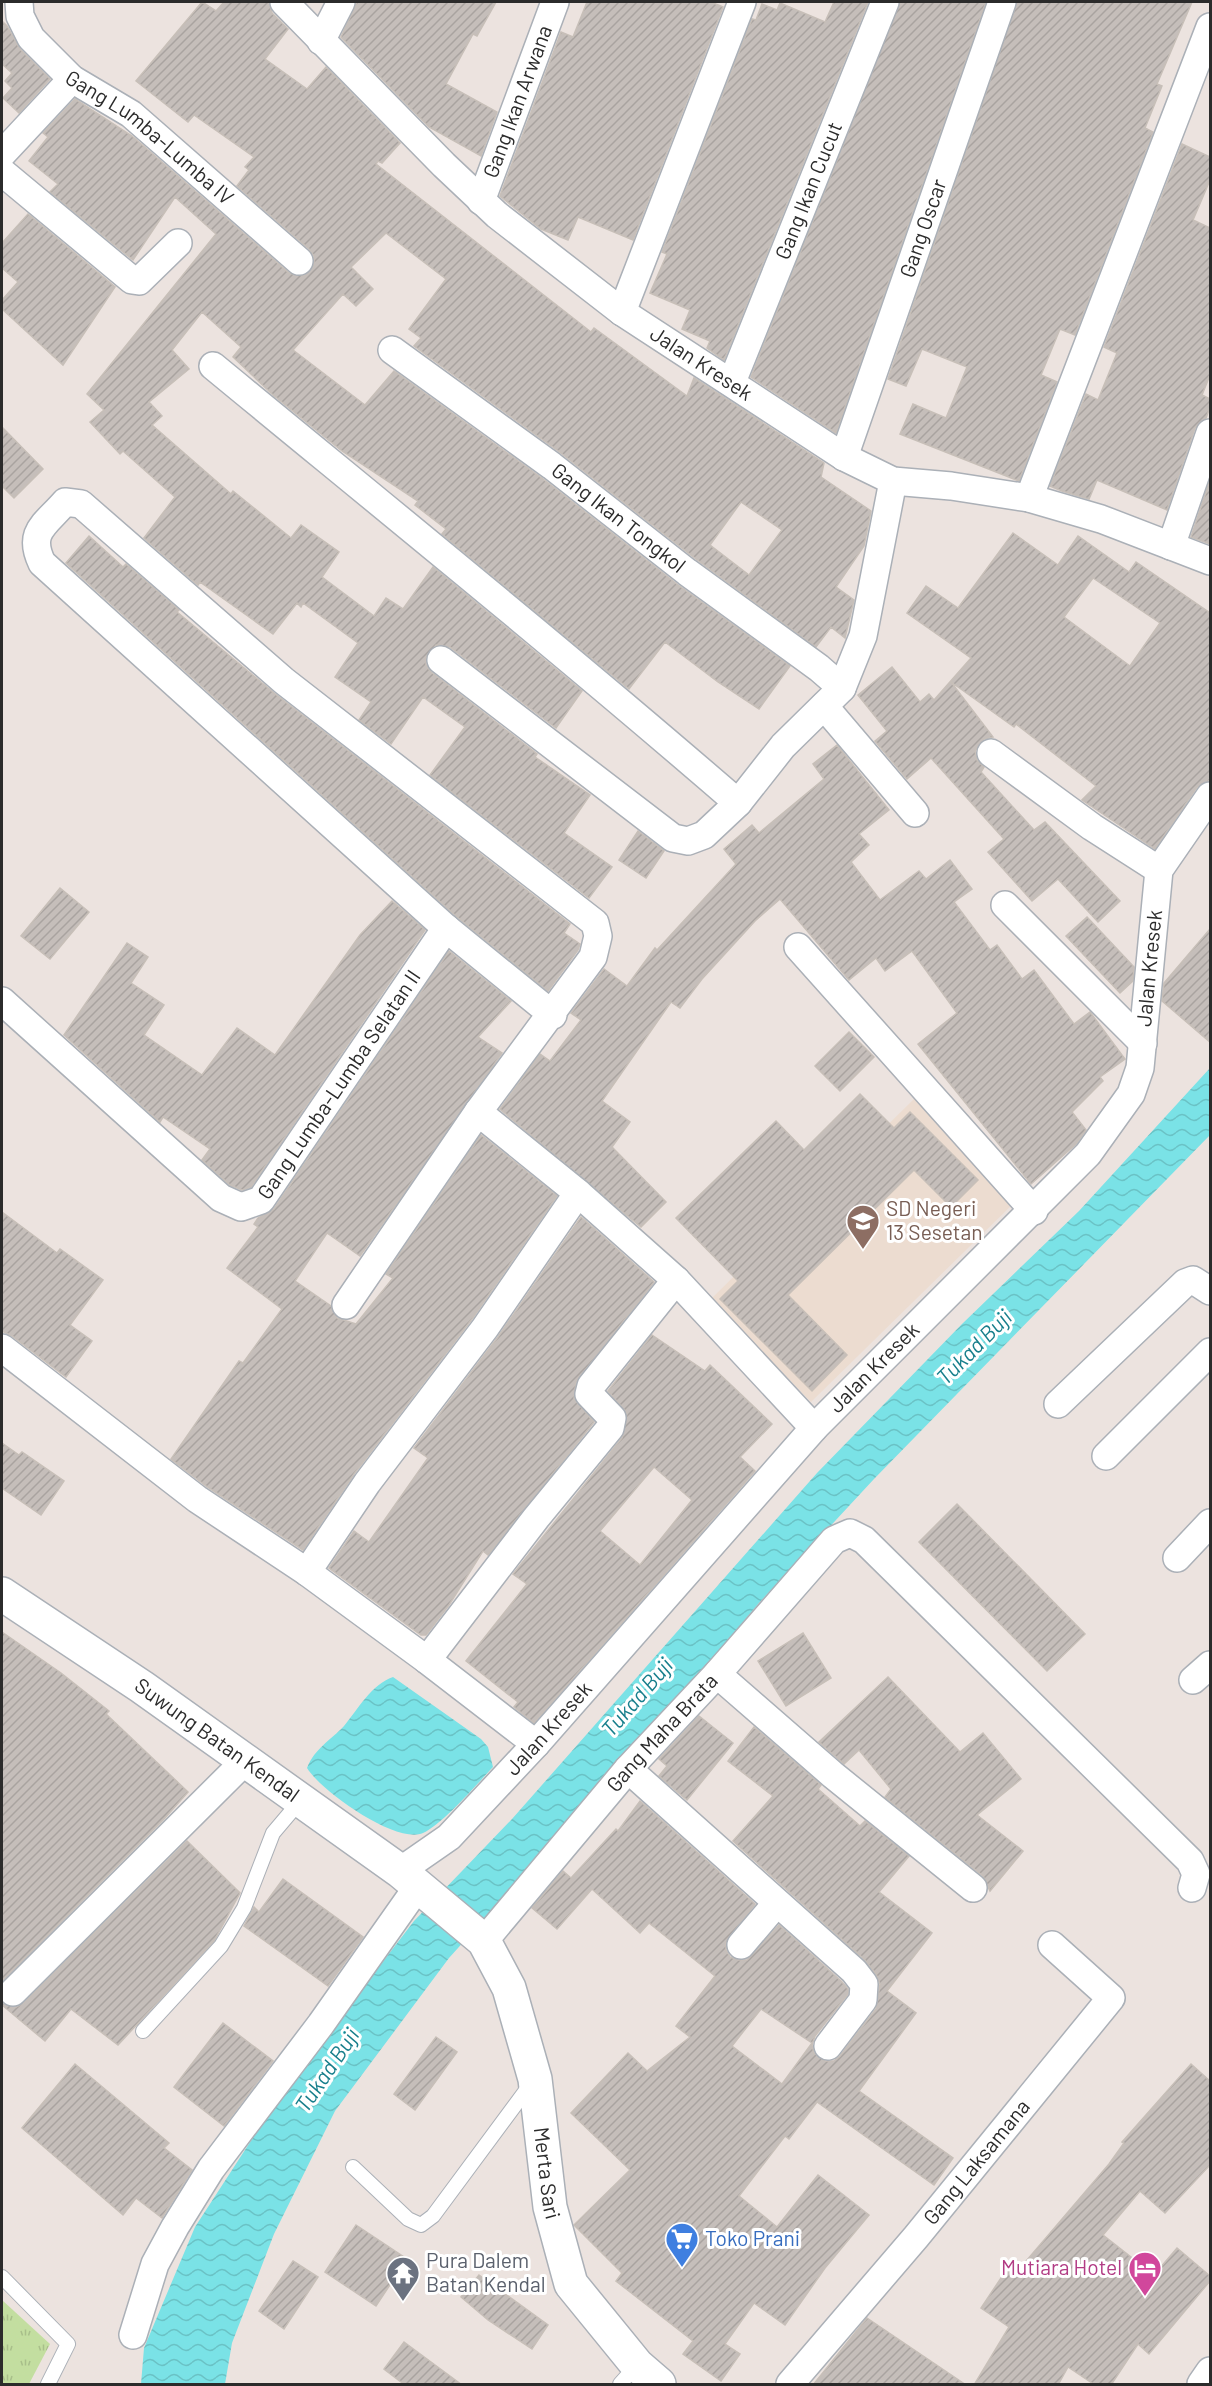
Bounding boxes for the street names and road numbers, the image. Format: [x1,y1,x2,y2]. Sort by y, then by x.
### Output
street label: Gang Ikan Arwana [477,21,556,181]
street label: Gang Lumba-Lumba IV [62,64,239,209]
street label: Gang Ikan Cucut [769,118,846,263]
street label: Gang Oscar [893,175,951,281]
street label: Jalan Kresek [646,320,758,405]
street label: Gang Ikan Tongkol [547,457,691,577]
street label: Jalan Kresek [1130,908,1166,1028]
street label: Gang Lumba-Lumba Selatan II [251,964,425,1203]
street label: Jalan Kresek [823,1316,923,1417]
street label: Gang Maha Brata [600,1668,722,1796]
street label: Suwung Batan Kendal [131,1672,305,1806]
street label: Jalan Kresek [499,1676,596,1780]
street label: Gang Laksamana [917,2094,1034,2229]
street label: Merta Sari [530,2125,567,2222]

